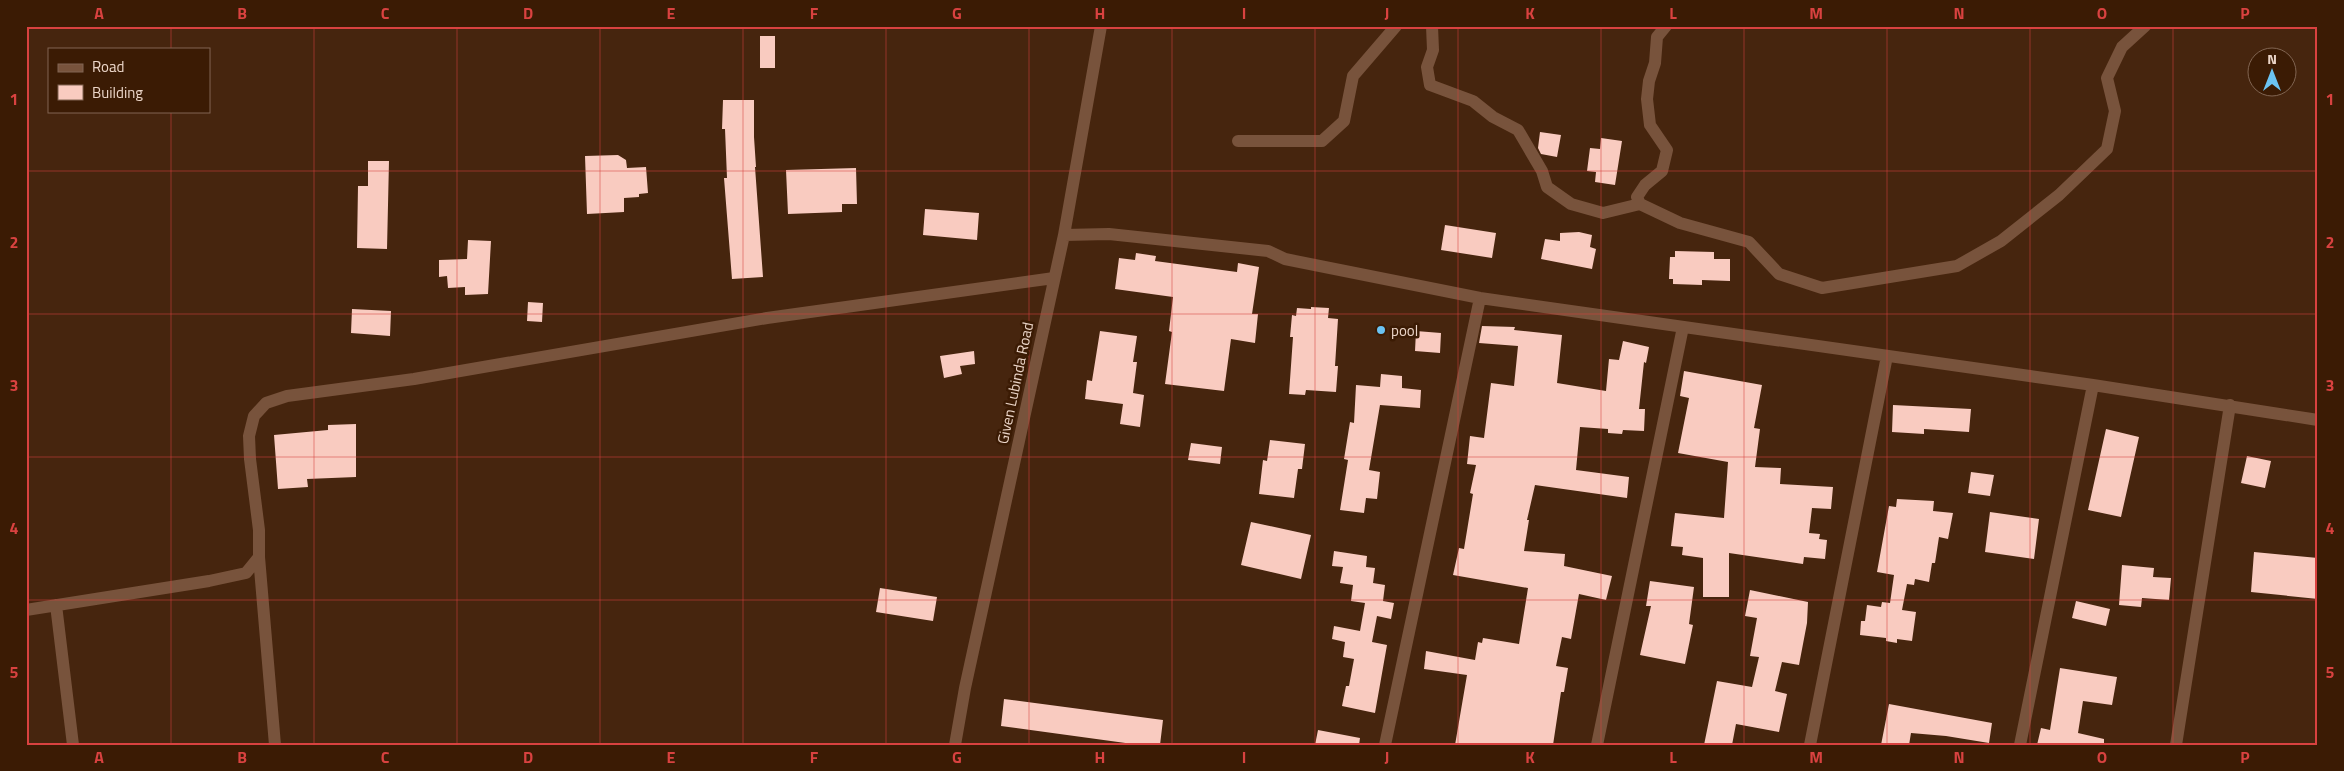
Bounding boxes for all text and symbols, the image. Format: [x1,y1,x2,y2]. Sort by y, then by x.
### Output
text: A [94,1,104,25]
text: B [237,1,247,25]
text: C [381,1,390,25]
text: D [523,1,533,25]
text: E [667,1,676,25]
text: F [810,1,819,25]
text: G [952,1,962,25]
text: H [1095,1,1105,25]
text: I [1242,1,1246,25]
text: J [1385,1,1389,25]
text: K [1525,1,1535,25]
text: L [1669,1,1677,25]
text: M [1809,1,1823,25]
text: N [1953,1,1965,25]
text: O [2097,1,2107,25]
text: P [2240,1,2250,25]
legend [48,48,210,112]
north arrow [2246,48,2296,98]
text: N [2267,48,2277,69]
text: Road [92,55,124,78]
text: Building [92,81,143,104]
text: 1 [10,87,18,111]
text: 1 [2326,87,2334,111]
text: 2 [10,230,18,254]
text: 2 [2326,230,2334,254]
place label: pool [1391,319,1418,342]
street label: Given Lubinda Road [991,320,1039,446]
marker: pool [1375,324,1387,336]
text: 3 [10,373,18,397]
text: 3 [2326,373,2334,397]
text: 4 [10,516,19,540]
text: 4 [2326,516,2335,540]
text: 5 [10,660,19,684]
text: 5 [2326,660,2335,684]
text: A [94,745,104,769]
text: B [237,745,247,769]
text: C [381,745,390,769]
text: D [523,745,533,769]
text: E [667,745,676,769]
text: F [810,745,819,769]
text: G [952,745,962,769]
text: H [1095,745,1105,769]
text: I [1242,745,1246,769]
text: J [1385,745,1389,769]
text: K [1525,745,1535,769]
text: L [1669,745,1677,769]
text: M [1809,745,1823,769]
text: N [1953,745,1965,769]
text: O [2097,745,2107,769]
text: P [2240,745,2250,769]

